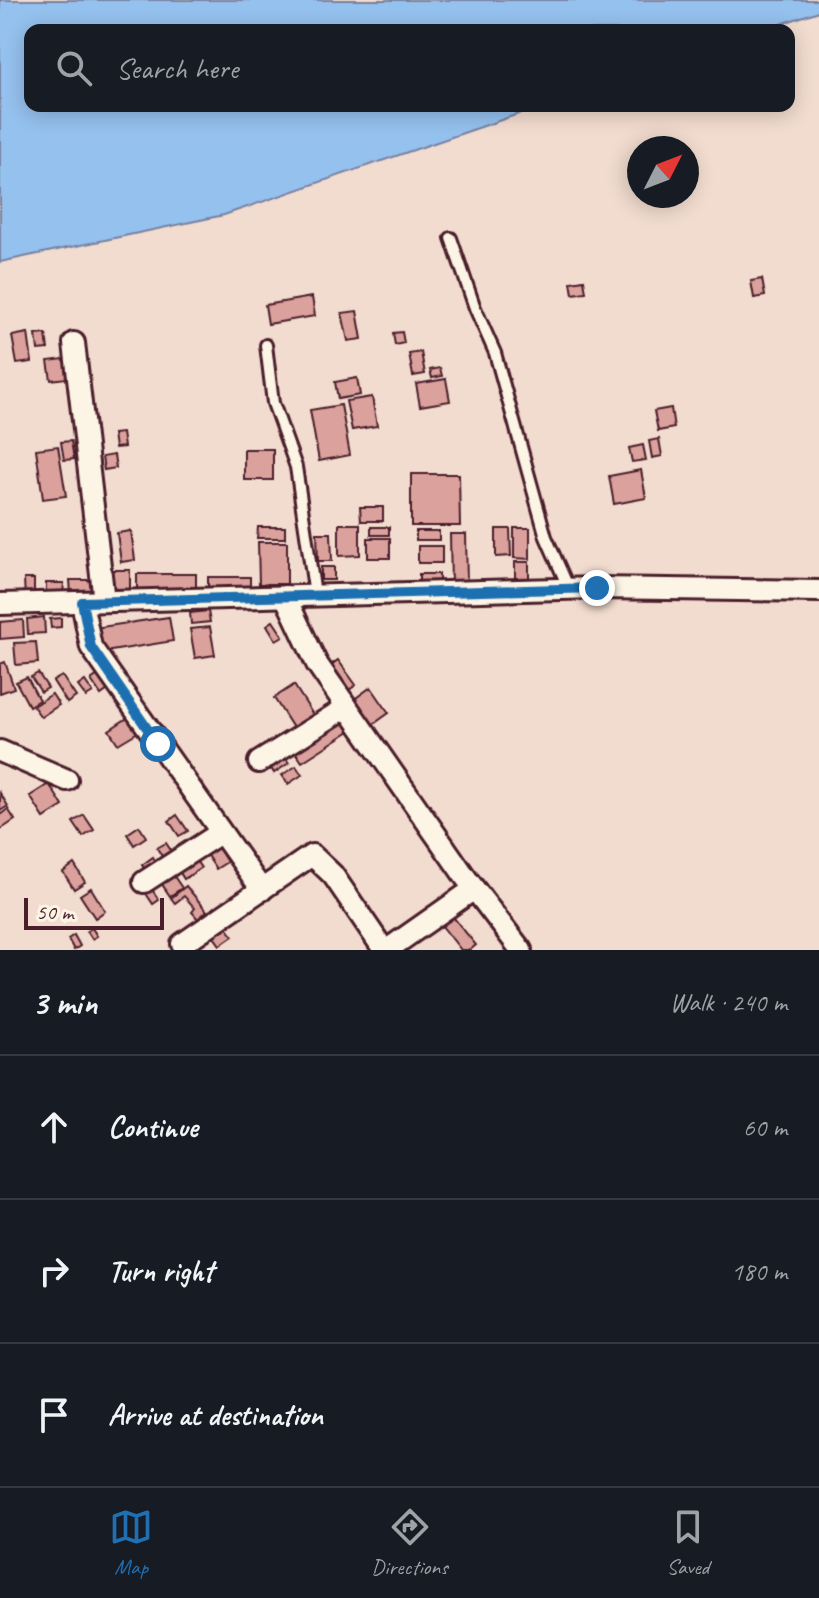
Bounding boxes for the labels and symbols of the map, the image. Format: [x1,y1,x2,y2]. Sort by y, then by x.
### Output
north arrow [627,136,699,208]
route end [579,570,615,606]
route start [140,726,176,762]
scale bar [24,894,164,930]

